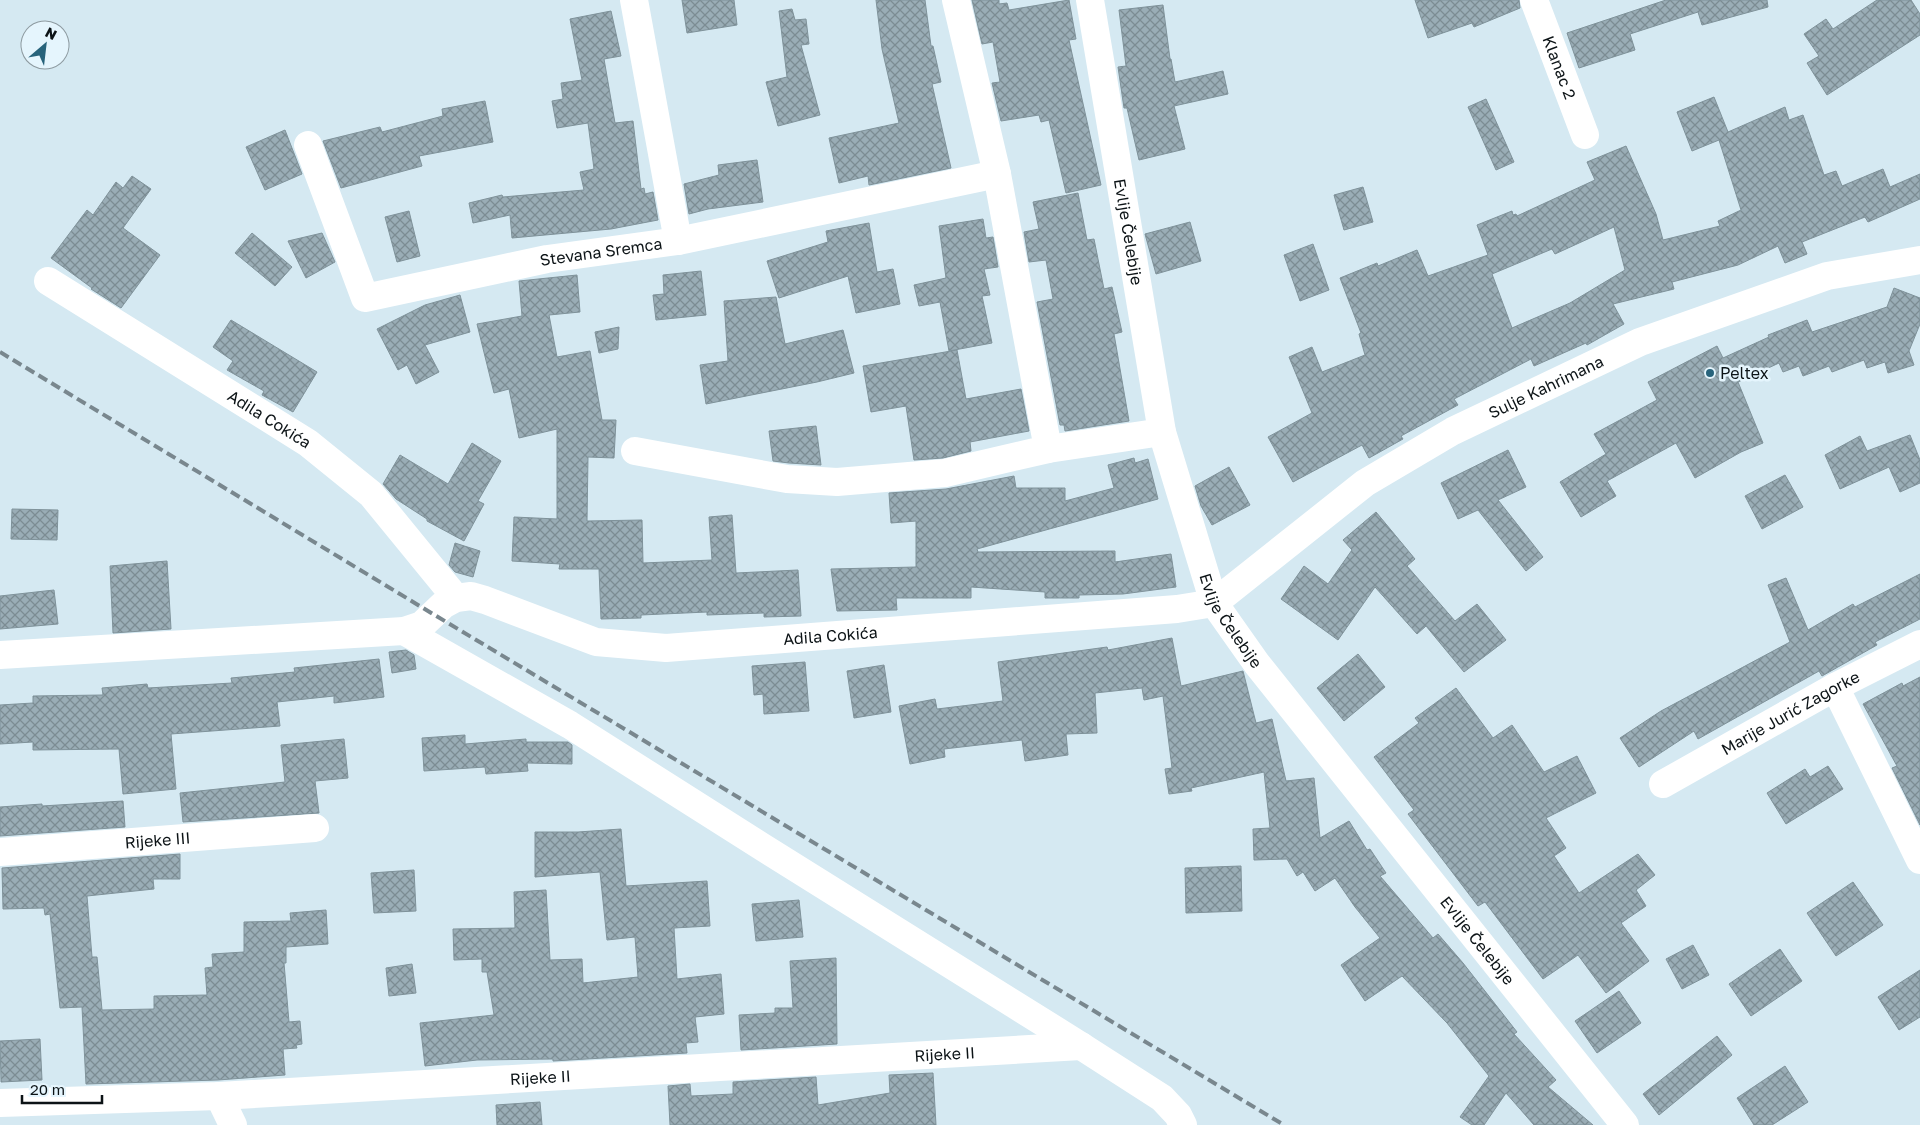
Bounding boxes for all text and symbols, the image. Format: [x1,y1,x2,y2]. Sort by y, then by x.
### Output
north arrow [20,20,70,70]
text: N [43,23,60,43]
street label: Klanac 2 [1538,33,1580,102]
street label: Evlije Čelebije [1110,177,1147,287]
street label: Stevana Sremca [538,233,664,270]
street label: Sulje Kahrimana [1485,351,1607,423]
place label: Peltex [1720,363,1769,383]
marker: Peltex [1704,367,1716,379]
street label: Adila Cokića [224,386,315,453]
street label: Evlije Čelebije [1196,571,1267,672]
street label: Adila Cokića [783,622,878,649]
street label: Marije Jurić Zagorke [1718,666,1863,759]
street label: Rijeke III [124,828,191,852]
street label: Evlije Čelebije [1436,892,1519,989]
street label: Rijeke II [914,1042,976,1066]
street label: Rijeke II [509,1066,571,1089]
scale bar [22,1072,102,1104]
text: 20 m [30,1080,65,1098]

